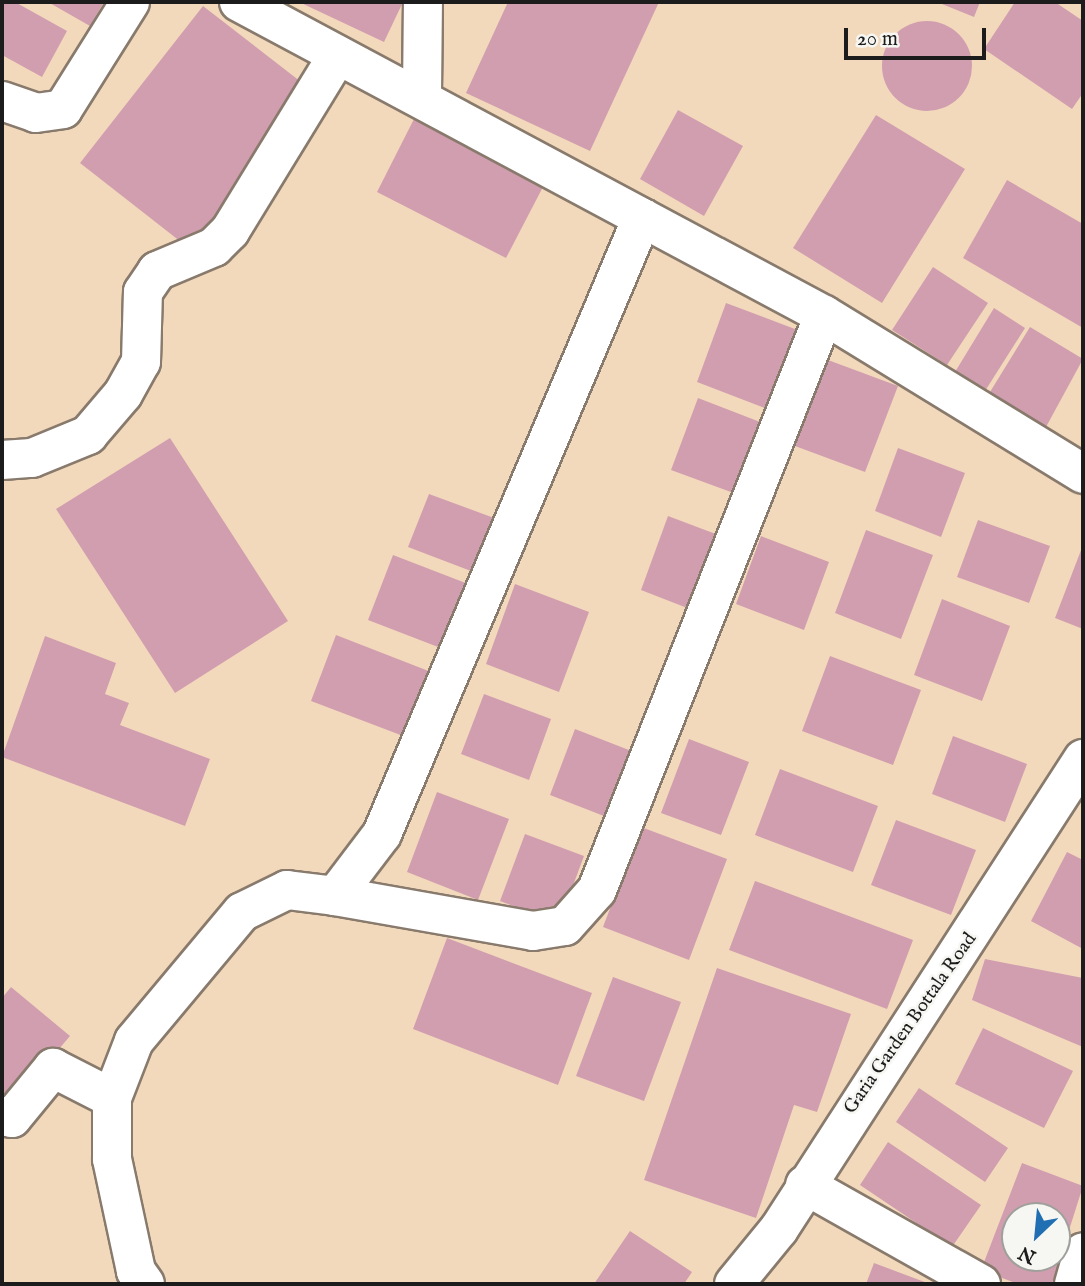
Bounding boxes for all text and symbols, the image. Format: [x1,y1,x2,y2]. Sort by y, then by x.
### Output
scale bar [847,14,989,58]
text: 20 m [857,26,898,53]
street label: Garia Garden Bottala Road [840,929,982,1119]
north arrow [1001,1202,1071,1272]
text: N [1015,1240,1040,1268]

